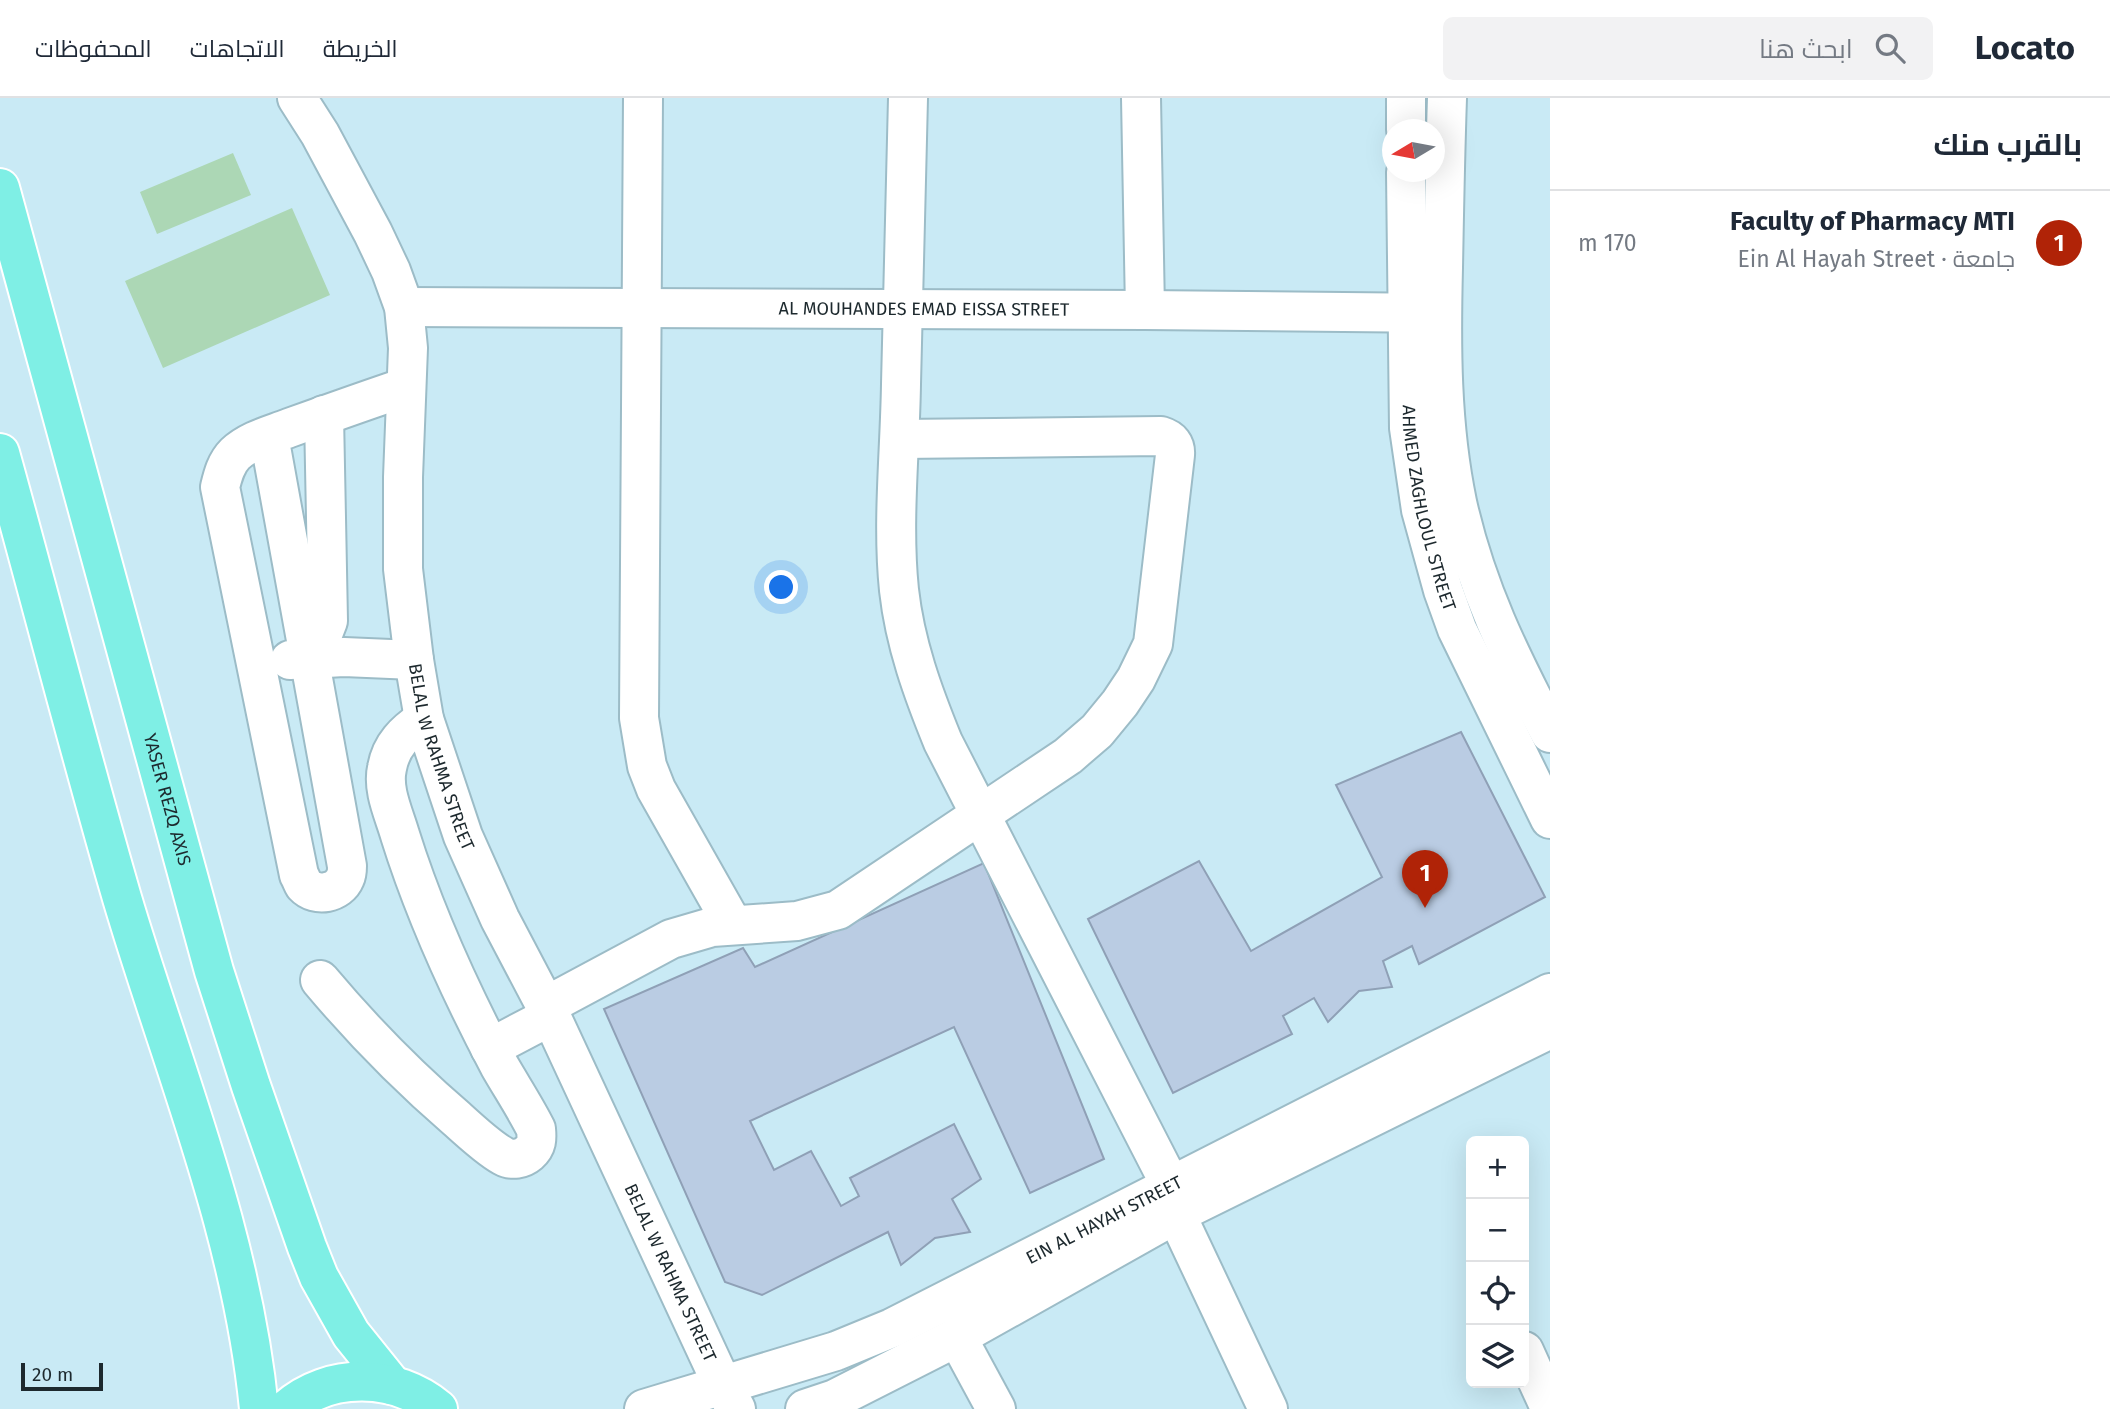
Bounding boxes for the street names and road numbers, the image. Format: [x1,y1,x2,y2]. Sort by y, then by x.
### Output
street label: AL MOUHANDES EMAD EISSA STREET [779,298,1070,321]
street label: AHMED ZAGHLOUL STREET [1398,405,1461,614]
street label: BELAL W RAHMA STREET [404,662,479,854]
street label: YASER REZQ AXIS [139,731,196,868]
street label: EIN AL HAYAH STREET [1022,1171,1186,1269]
street label: BELAL W RAHMA STREET [619,1180,721,1366]

